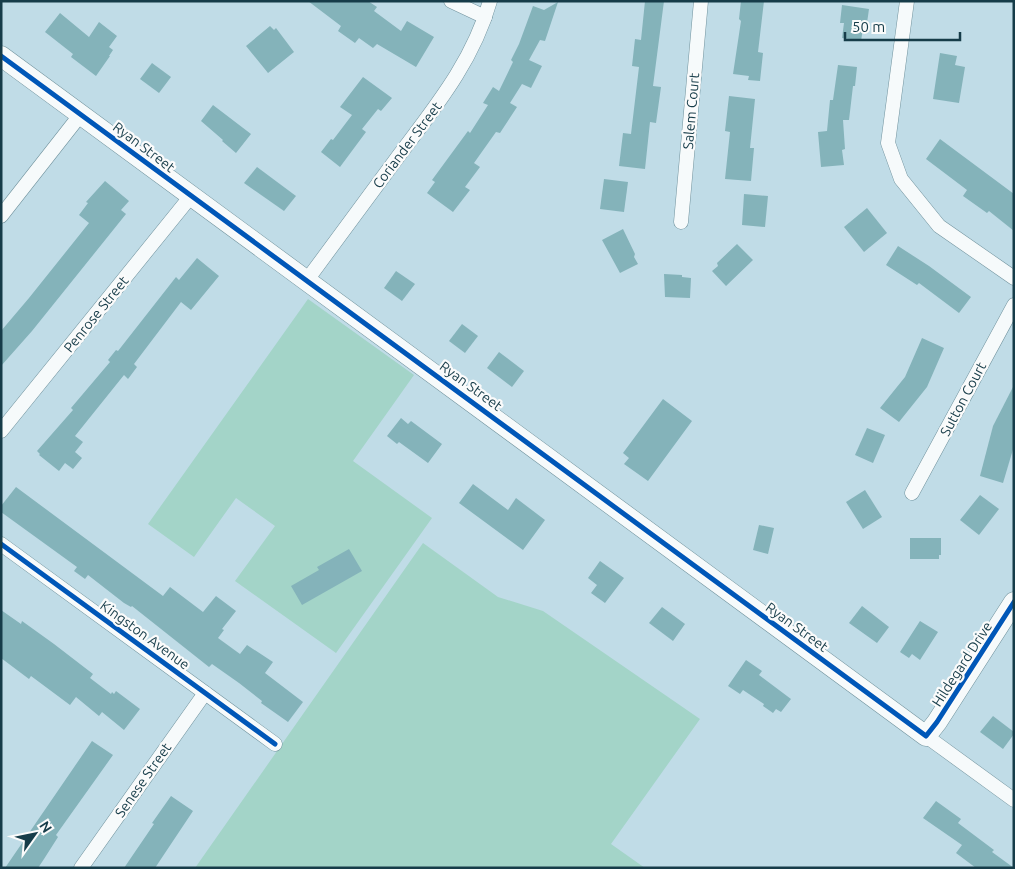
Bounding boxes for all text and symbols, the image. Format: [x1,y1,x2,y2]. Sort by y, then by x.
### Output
scale bar [845,10,960,42]
text: 50 m [852,18,885,35]
street label: Salem Court [680,72,702,150]
street label: Coriander Street [369,98,445,191]
street label: Ryan Street [110,119,178,176]
street label: Penrose Street [60,272,132,355]
street label: Ryan Street [437,358,506,414]
street label: Sutton Court [937,359,989,439]
street label: Kingston Avenue [97,597,193,673]
street label: Ryan Street [763,599,832,655]
street label: Hildegard Drive [929,619,995,709]
street label: Senese Street [112,739,175,820]
north arrow [10,809,60,859]
text: N [36,818,55,836]

